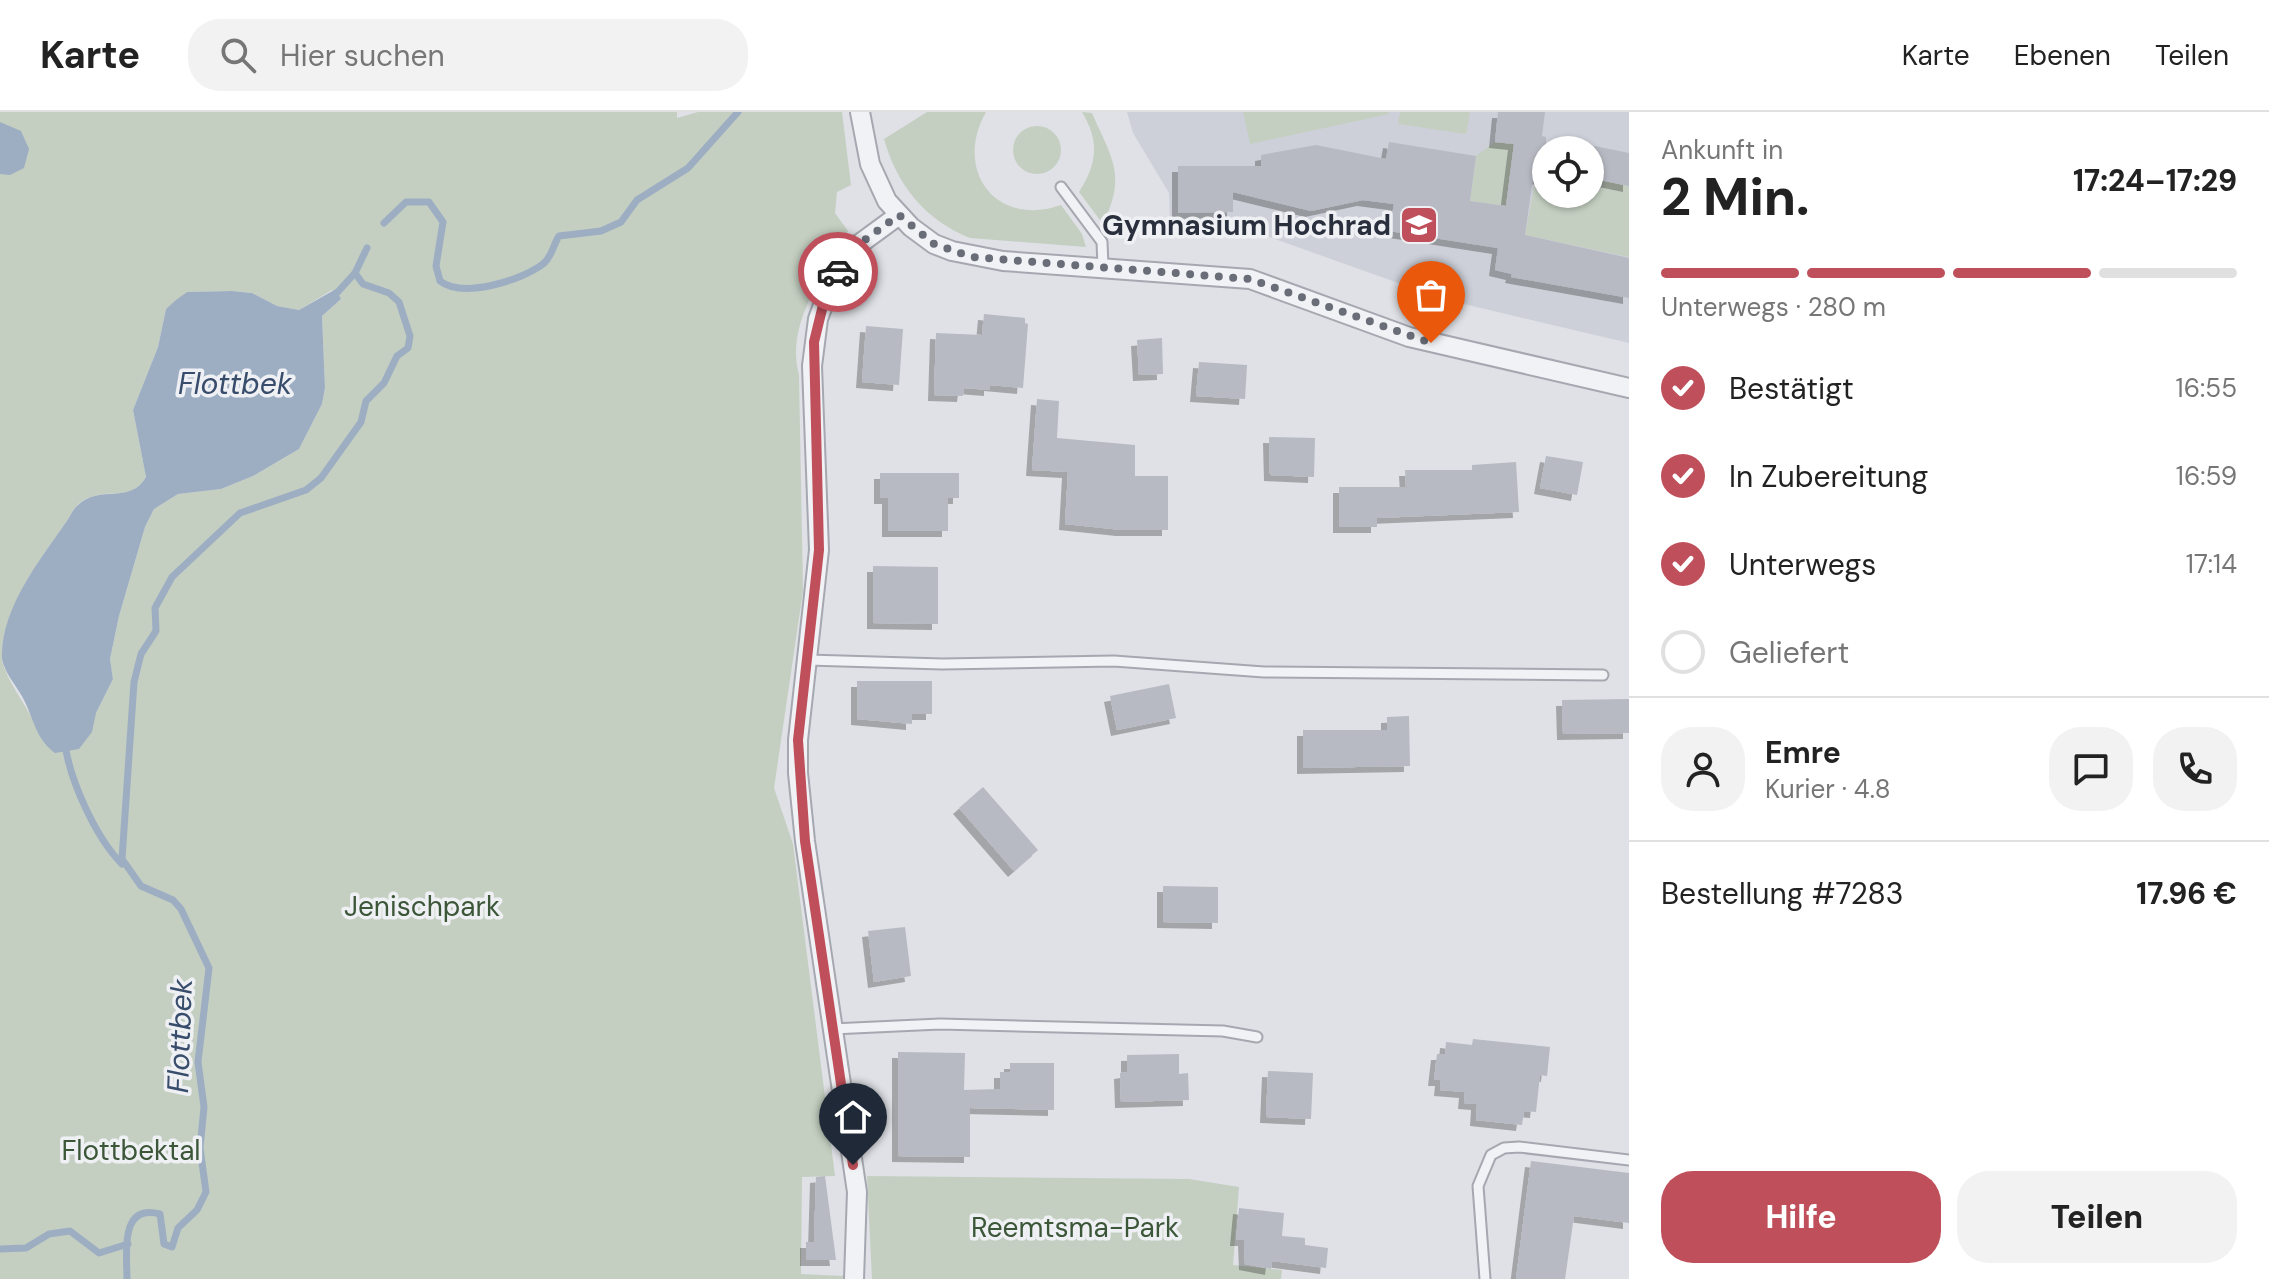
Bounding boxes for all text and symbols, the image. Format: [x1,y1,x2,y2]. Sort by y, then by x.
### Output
search box [188,19,748,91]
text: Karte [40,30,140,80]
icon: search [216,33,260,77]
text: Hier suchen [280,36,445,75]
text: Karte [1902,37,1970,74]
text: Ebenen [2014,37,2111,74]
text: Teilen [2155,37,2229,74]
text: Ankunft in [1661,133,1783,167]
map controls [1532,136,1604,208]
button: locate [1532,136,1604,208]
text: 17:24–17:29 [2073,161,2237,200]
text: 2 Min. [1661,163,1810,231]
school or university icon: Gymnasium Hochrad [1398,204,1440,246]
place label: Gymnasium Hochrad [1102,207,1391,244]
courier [798,232,878,312]
icon: car [816,250,860,294]
pin [1397,261,1465,343]
icon: bag [1409,273,1453,317]
text: Unterwegs · 280 m [1661,290,1886,324]
water label: Flottbek [178,364,293,403]
icon: check [1661,366,1705,410]
text: Bestätigt [1729,369,1854,408]
text: 16:55 [2176,371,2237,405]
icon: check [1661,454,1705,498]
text: In Zubereitung [1729,457,1928,496]
text: 16:59 [2176,459,2237,493]
icon: check [1661,542,1705,586]
text: Unterwegs [1729,545,1876,584]
text: 17:14 [2186,547,2237,581]
text: Geliefert [1729,633,1849,672]
button: person [1661,727,1745,811]
button: chat [2049,727,2133,811]
button: phone [2153,727,2237,811]
text: Emre [1765,733,1841,772]
text: Kurier · 4.8 [1765,772,1891,806]
text: Bestellung #7283 [1661,874,1904,913]
text: 17.96 € [2136,874,2237,913]
park label: Jenischpark [344,888,500,925]
water label: Flottbek [158,978,201,1094]
pin [819,1083,887,1165]
icon: home [831,1095,875,1139]
park label: Flottbektal [61,1132,201,1169]
button: Hilfe [1661,1171,1941,1263]
button: Teilen [1957,1171,2237,1263]
park label: Reemtsma-Park [971,1209,1179,1246]

